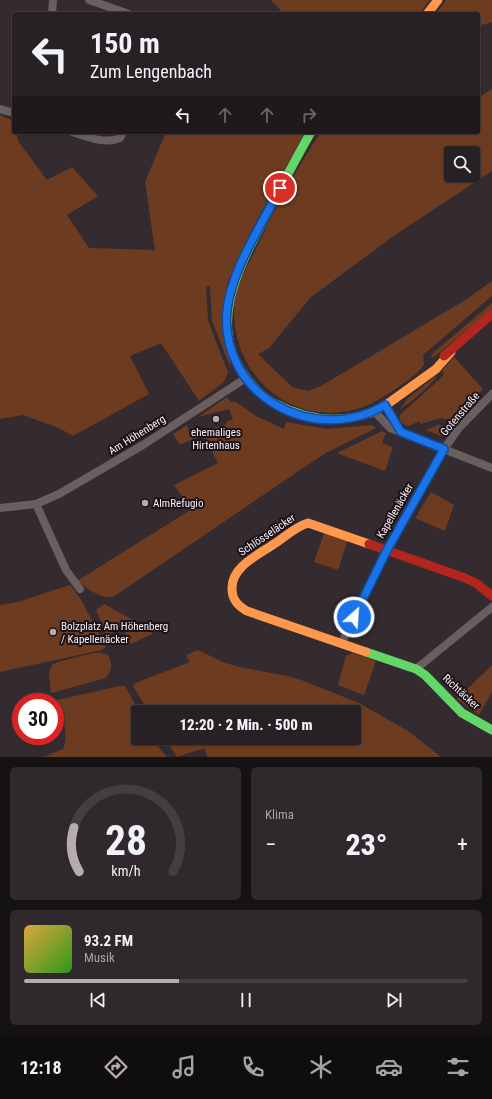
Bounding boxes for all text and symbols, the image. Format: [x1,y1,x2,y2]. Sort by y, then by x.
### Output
text: 150 m [90,27,160,60]
icon: left [24,28,76,80]
text: Zum Lengenbach [90,61,212,82]
icon: left [172,104,194,126]
icon: ahead [214,104,236,126]
icon: ahead [256,104,278,126]
icon: right [298,104,320,126]
map controls [444,146,480,182]
button: search [444,146,480,182]
pin [263,171,297,205]
icon: arrive [269,177,291,199]
street label: Gotenstraße [438,390,482,438]
street label: Am Höhenberg [106,412,168,458]
marker: ehemaliges Hirtenhaus [211,414,221,424]
place label: ehemaliges Hirtenhaus [191,426,241,452]
street label: Kapellenäcker [374,481,416,541]
place label: AlmRefugio [153,497,204,510]
marker: AlmRefugio [140,498,150,508]
street label: Schlösseläcker [236,511,298,559]
position arrow [333,596,375,638]
place label: Bolzplatz Am Höhenberg / Kapellenäcker [61,620,168,646]
marker: Bolzplatz Am Höhenberg / Kapellenäcker [48,627,58,637]
street label: Richtäcker [440,672,483,713]
speed limit sign: 30 [12,693,64,745]
text: 12:20 · 2 Min. · 500 m [180,716,312,734]
text: Klima [265,807,294,822]
text: 28 [104,815,147,864]
text: 23° [345,827,388,862]
text: − [265,832,276,857]
text: + [457,832,468,857]
text: km/h [111,862,140,878]
text: 93.2 FM [84,932,133,950]
text: Musik [84,950,115,965]
icon: previous [87,989,109,1011]
icon: pause [235,989,257,1011]
icon: next [383,989,405,1011]
icon: directions [102,1053,130,1081]
icon: music [170,1053,198,1081]
icon: phone [239,1053,267,1081]
icon: climate [307,1053,335,1081]
icon: car [375,1053,403,1081]
icon: filters [444,1053,472,1081]
text: 12:18 [20,1057,62,1078]

